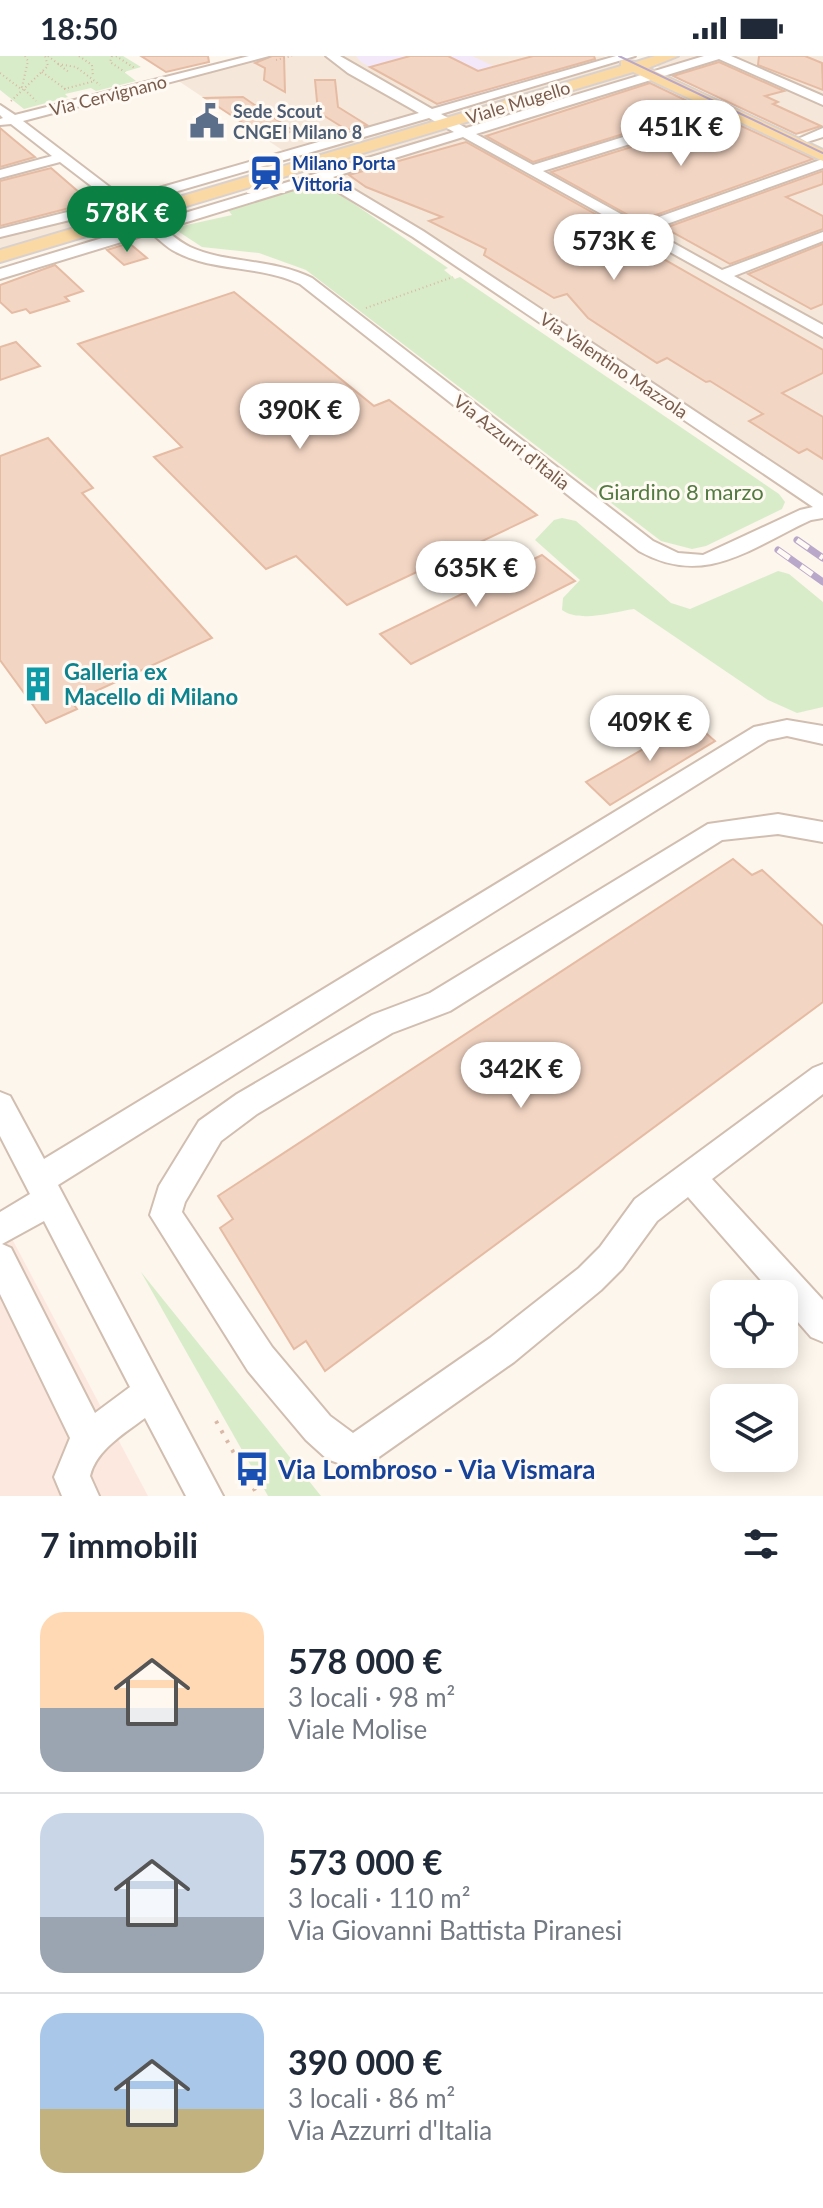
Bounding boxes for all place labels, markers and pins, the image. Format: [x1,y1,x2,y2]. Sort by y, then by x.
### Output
place label: Sede Scout CNGEI Milano 8 [233,100,362,143]
pin: 451K € [616,100,746,168]
public building icon: Sede Scout CNGEI Milano 8 [188,102,226,140]
place label: Milano Porta Vittoria [291,152,396,195]
station icon: Milano Porta Vittoria [247,154,285,192]
pin: 578K € [62,186,192,254]
pin: 573K € [549,214,679,282]
pin: 390K € [235,383,365,451]
pin: 635K € [411,541,541,609]
place label: Galleria ex Macello di Milano [64,658,238,710]
building icon: Galleria ex Macello di Milano [19,665,57,703]
pin: 409K € [585,695,715,763]
pin: 342K € [456,1042,586,1110]
bus stop icon: Via Lombroso - Via Vismara [233,1450,271,1488]
place label: Via Lombroso - Via Vismara [277,1453,595,1485]

